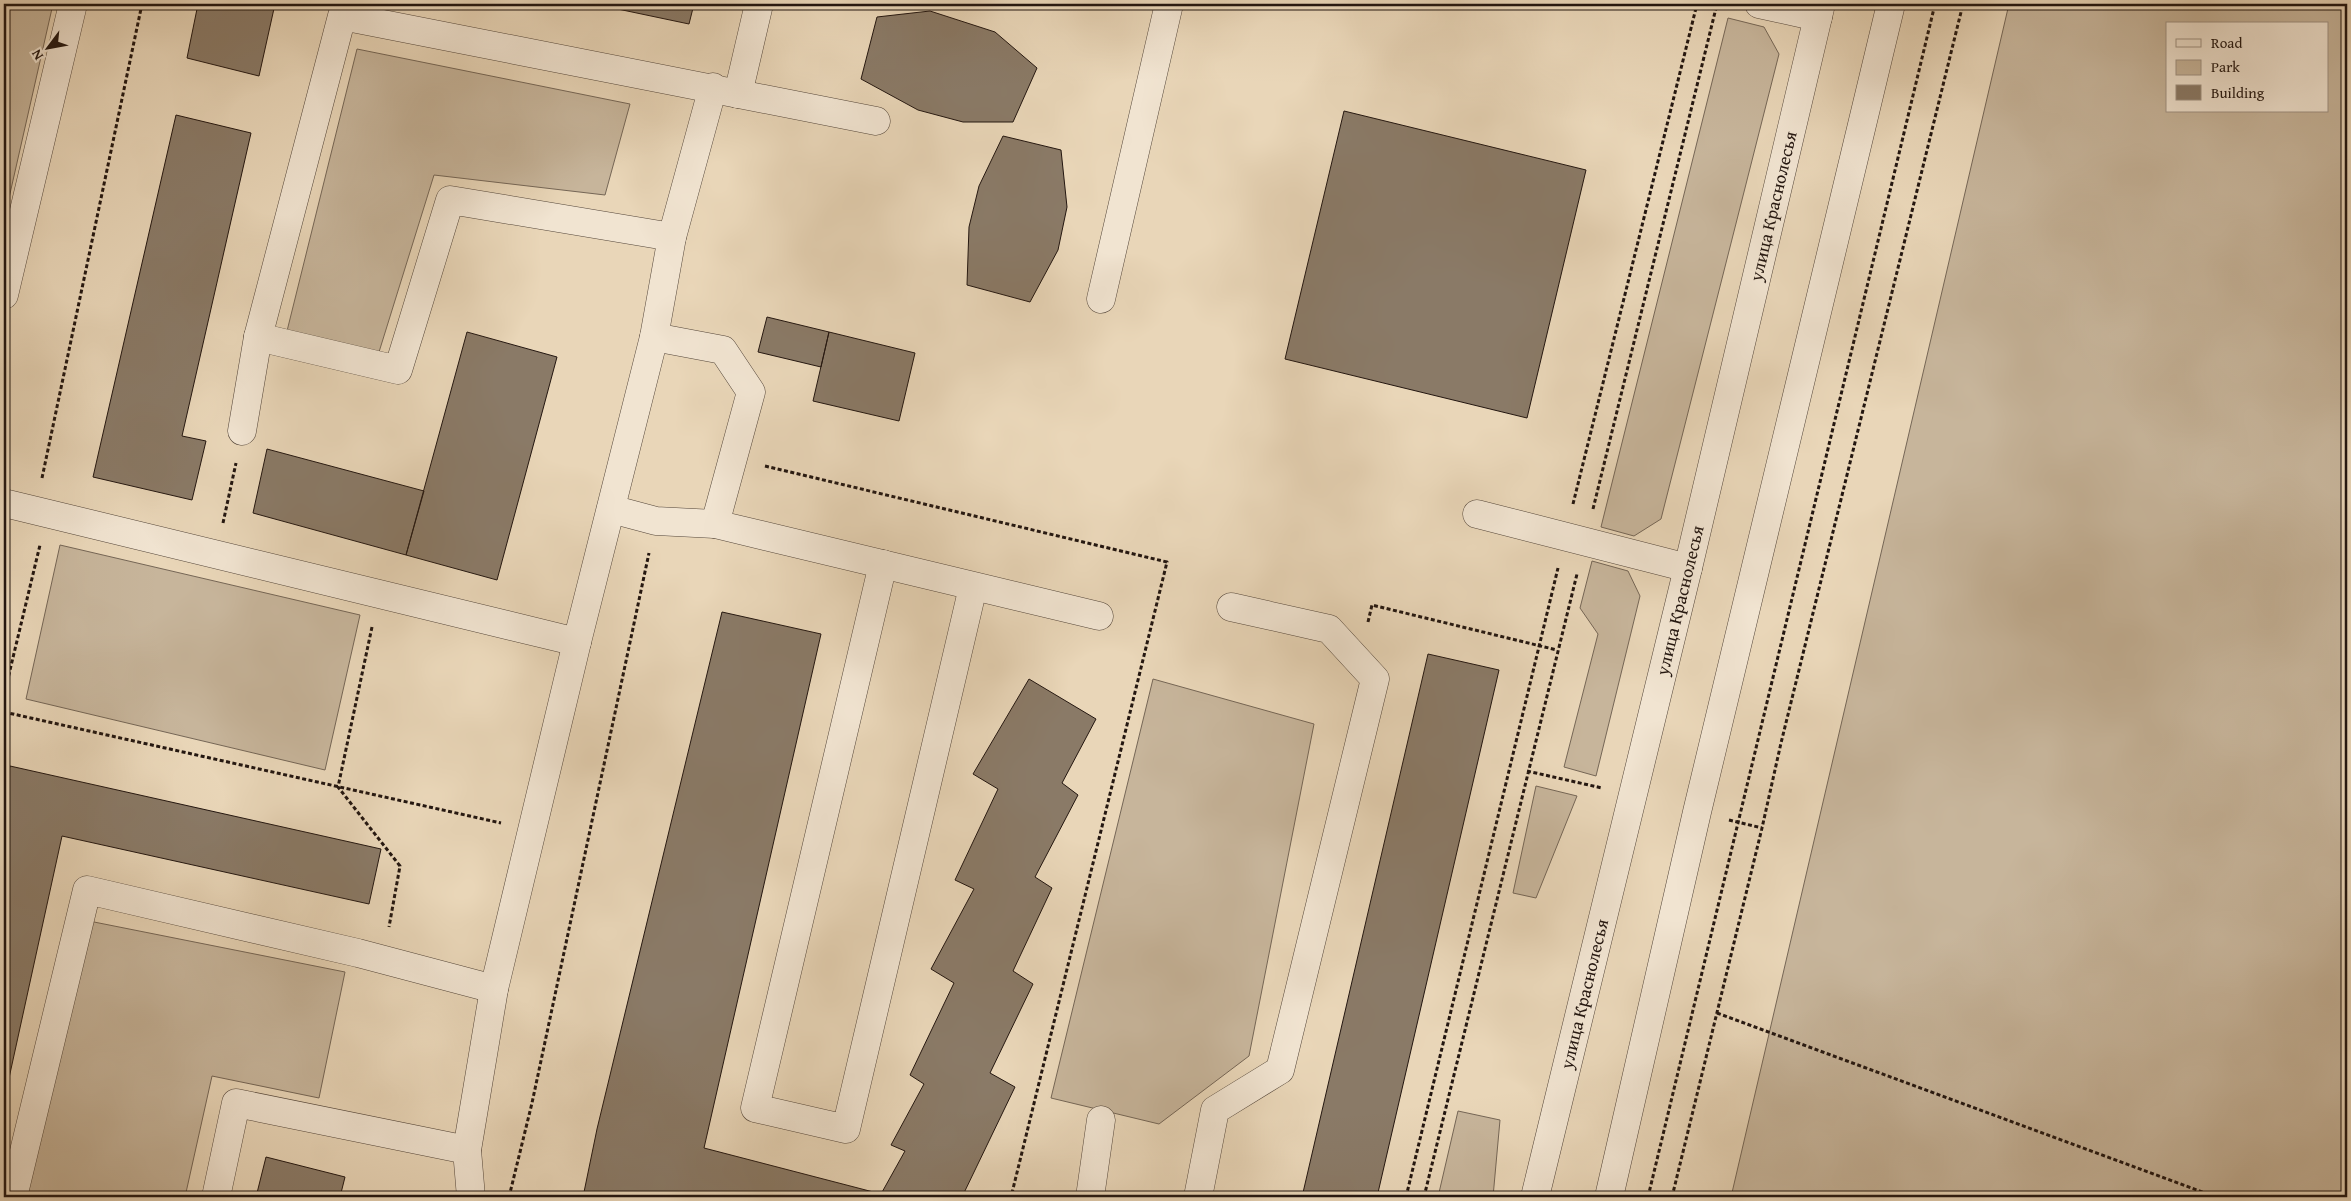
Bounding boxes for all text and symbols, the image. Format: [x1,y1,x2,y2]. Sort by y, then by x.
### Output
north arrow [22,22,72,72]
legend [2166,22,2328,112]
text: Road [2211,32,2242,53]
text: N [26,45,48,64]
text: Park [2211,56,2240,77]
text: Building [2211,82,2265,103]
street label: улица Краснолесья [1742,128,1804,285]
street label: улица Краснолесья [1648,523,1711,679]
street label: улица Краснолесья [1552,916,1615,1073]

